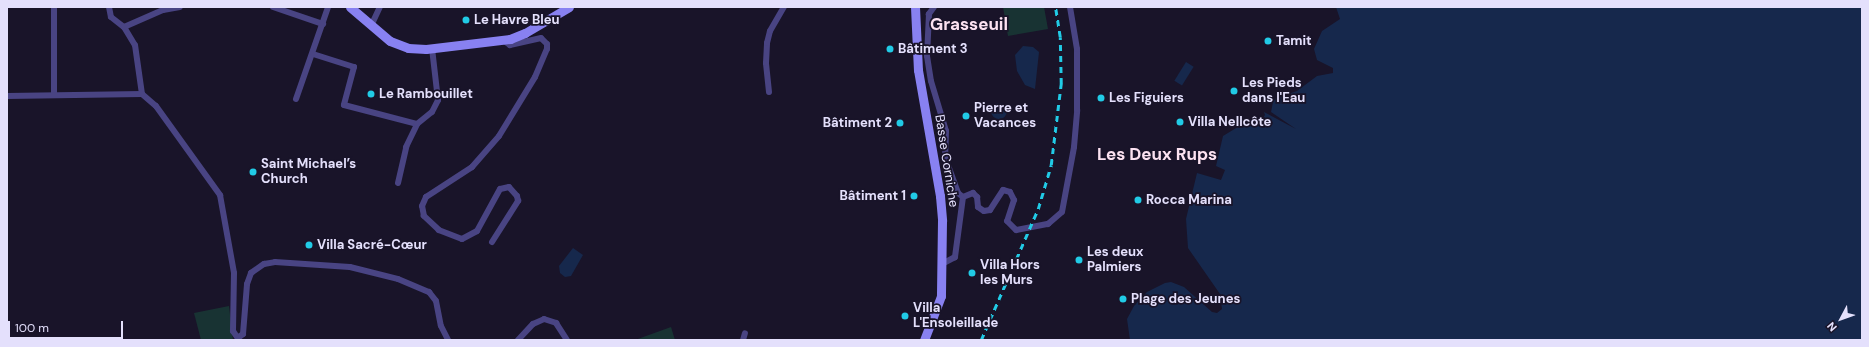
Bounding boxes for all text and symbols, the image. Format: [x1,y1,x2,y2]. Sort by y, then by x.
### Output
place label: Le Havre Bleu [474,12,560,28]
marker: Le Havre Bleu [461,15,471,25]
district label: Grasseuil [930,15,1008,35]
place label: Tamit [1276,33,1312,49]
marker: Tamit [1263,36,1273,46]
place label: Bâtiment 3 [898,41,968,57]
marker: Bâtiment 3 [885,44,895,54]
place label: Les Pieds dans l'Eau [1242,76,1305,107]
place label: Le Rambouillet [379,86,473,102]
marker: Les Pieds dans l'Eau [1229,86,1239,96]
marker: Le Rambouillet [366,89,376,99]
place label: Les Figuiers [1109,90,1184,106]
marker: Les Figuiers [1096,93,1106,103]
place label: Pierre et Vacances [974,101,1036,132]
marker: Pierre et Vacances [961,111,971,121]
street label: Basse Corniche [931,114,961,208]
place label: Villa Nellcôte [1188,114,1271,130]
place label: Bâtiment 2 [823,115,892,131]
marker: Villa Nellcôte [1175,117,1185,127]
marker: Bâtiment 2 [895,118,905,128]
district label: Les Deux Rups [1097,145,1217,165]
place label: Saint Michael’s Church [261,157,356,188]
marker: Saint Michael’s Church [248,167,258,177]
place label: Bâtiment 1 [839,188,906,204]
marker: Bâtiment 1 [909,191,919,201]
place label: Rocca Marina [1146,192,1232,208]
marker: Rocca Marina [1133,195,1143,205]
place label: Villa Sacré-Cœur [317,237,427,253]
marker: Villa Sacré-Cœur [304,240,314,250]
place label: Les deux Palmiers [1087,245,1144,276]
marker: Les deux Palmiers [1074,255,1084,265]
place label: Villa Hors les Murs [980,258,1040,289]
marker: Villa Hors les Murs [967,268,977,278]
place label: Plage des Jeunes [1131,291,1240,307]
marker: Plage des Jeunes [1118,294,1128,304]
north arrow [1821,299,1861,339]
place label: Villa L'Ensoleillade [913,301,998,332]
marker: Villa L'Ensoleillade [900,311,910,321]
scale bar [10,313,125,339]
text: N [1824,319,1840,334]
text: 100 m [15,320,49,336]

